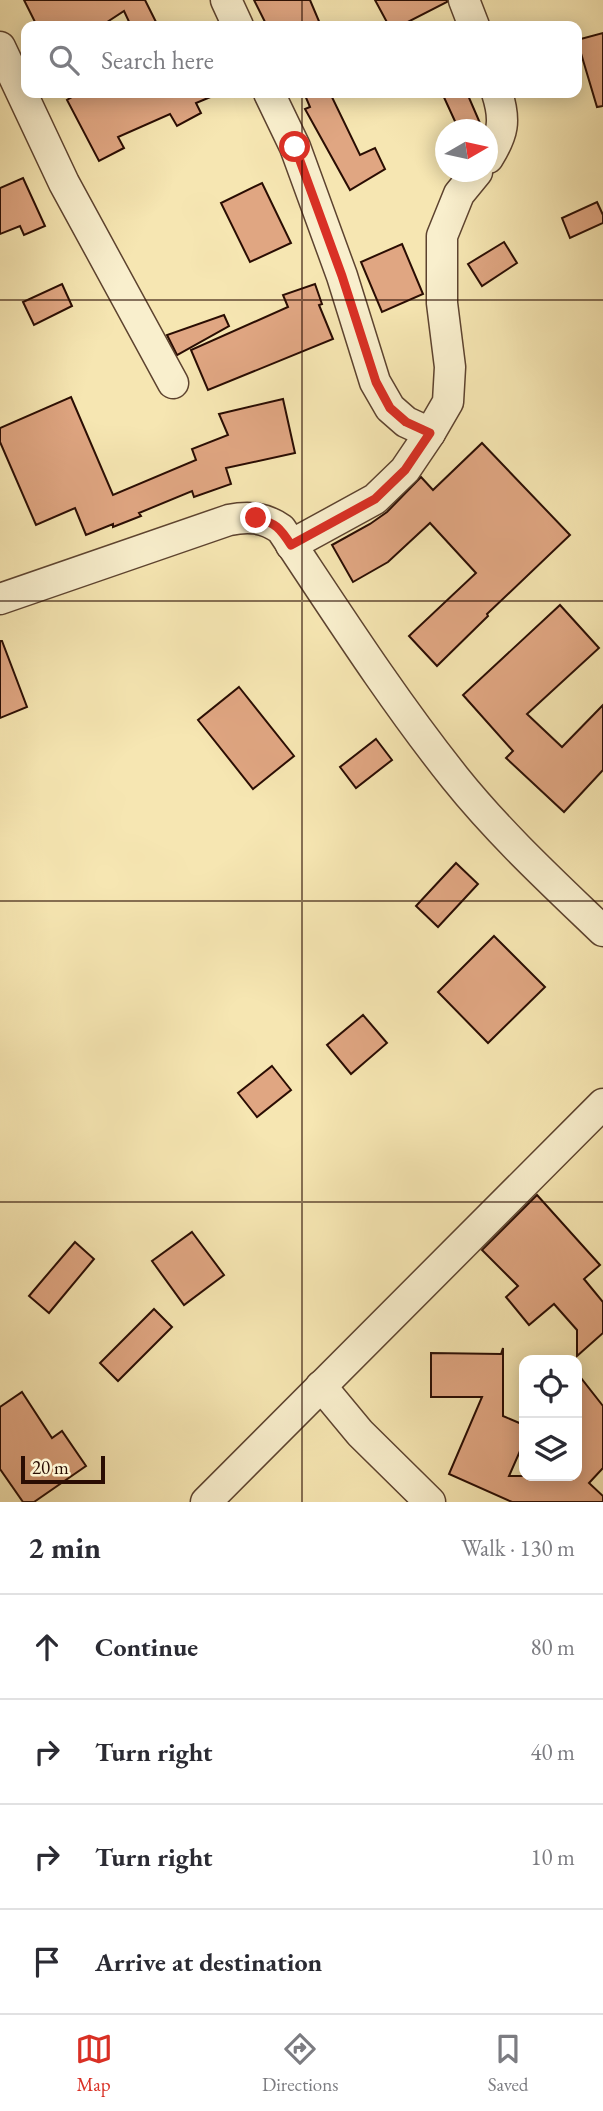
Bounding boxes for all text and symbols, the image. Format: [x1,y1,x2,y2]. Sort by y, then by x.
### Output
search box [21,21,582,98]
icon: search [45,41,83,79]
text: Search here [101,43,214,77]
north arrow [435,119,498,182]
route start [279,131,310,162]
route end [240,502,271,533]
map controls [519,1355,582,1481]
button: locate [519,1355,582,1418]
button: layers [519,1418,582,1481]
scale bar [21,1453,105,1485]
text: 20 m [32,1455,69,1480]
text: 2 min [28,1528,101,1567]
text: Walk · 130 m [461,1533,575,1563]
icon: ahead [28,1628,66,1666]
text: Continue [95,1630,198,1664]
text: 80 m [530,1632,575,1662]
icon: right [28,1733,66,1771]
text: Turn right [95,1735,213,1769]
text: 40 m [530,1737,575,1767]
icon: right [28,1838,66,1876]
text: Turn right [95,1840,213,1874]
text: 10 m [530,1842,575,1872]
icon: arrive [28,1943,66,1981]
text: Arrive at destination [95,1945,322,1979]
tab: Map [75,2030,113,2097]
tab: Directions [262,2030,338,2097]
tab: Saved [488,2030,528,2097]

